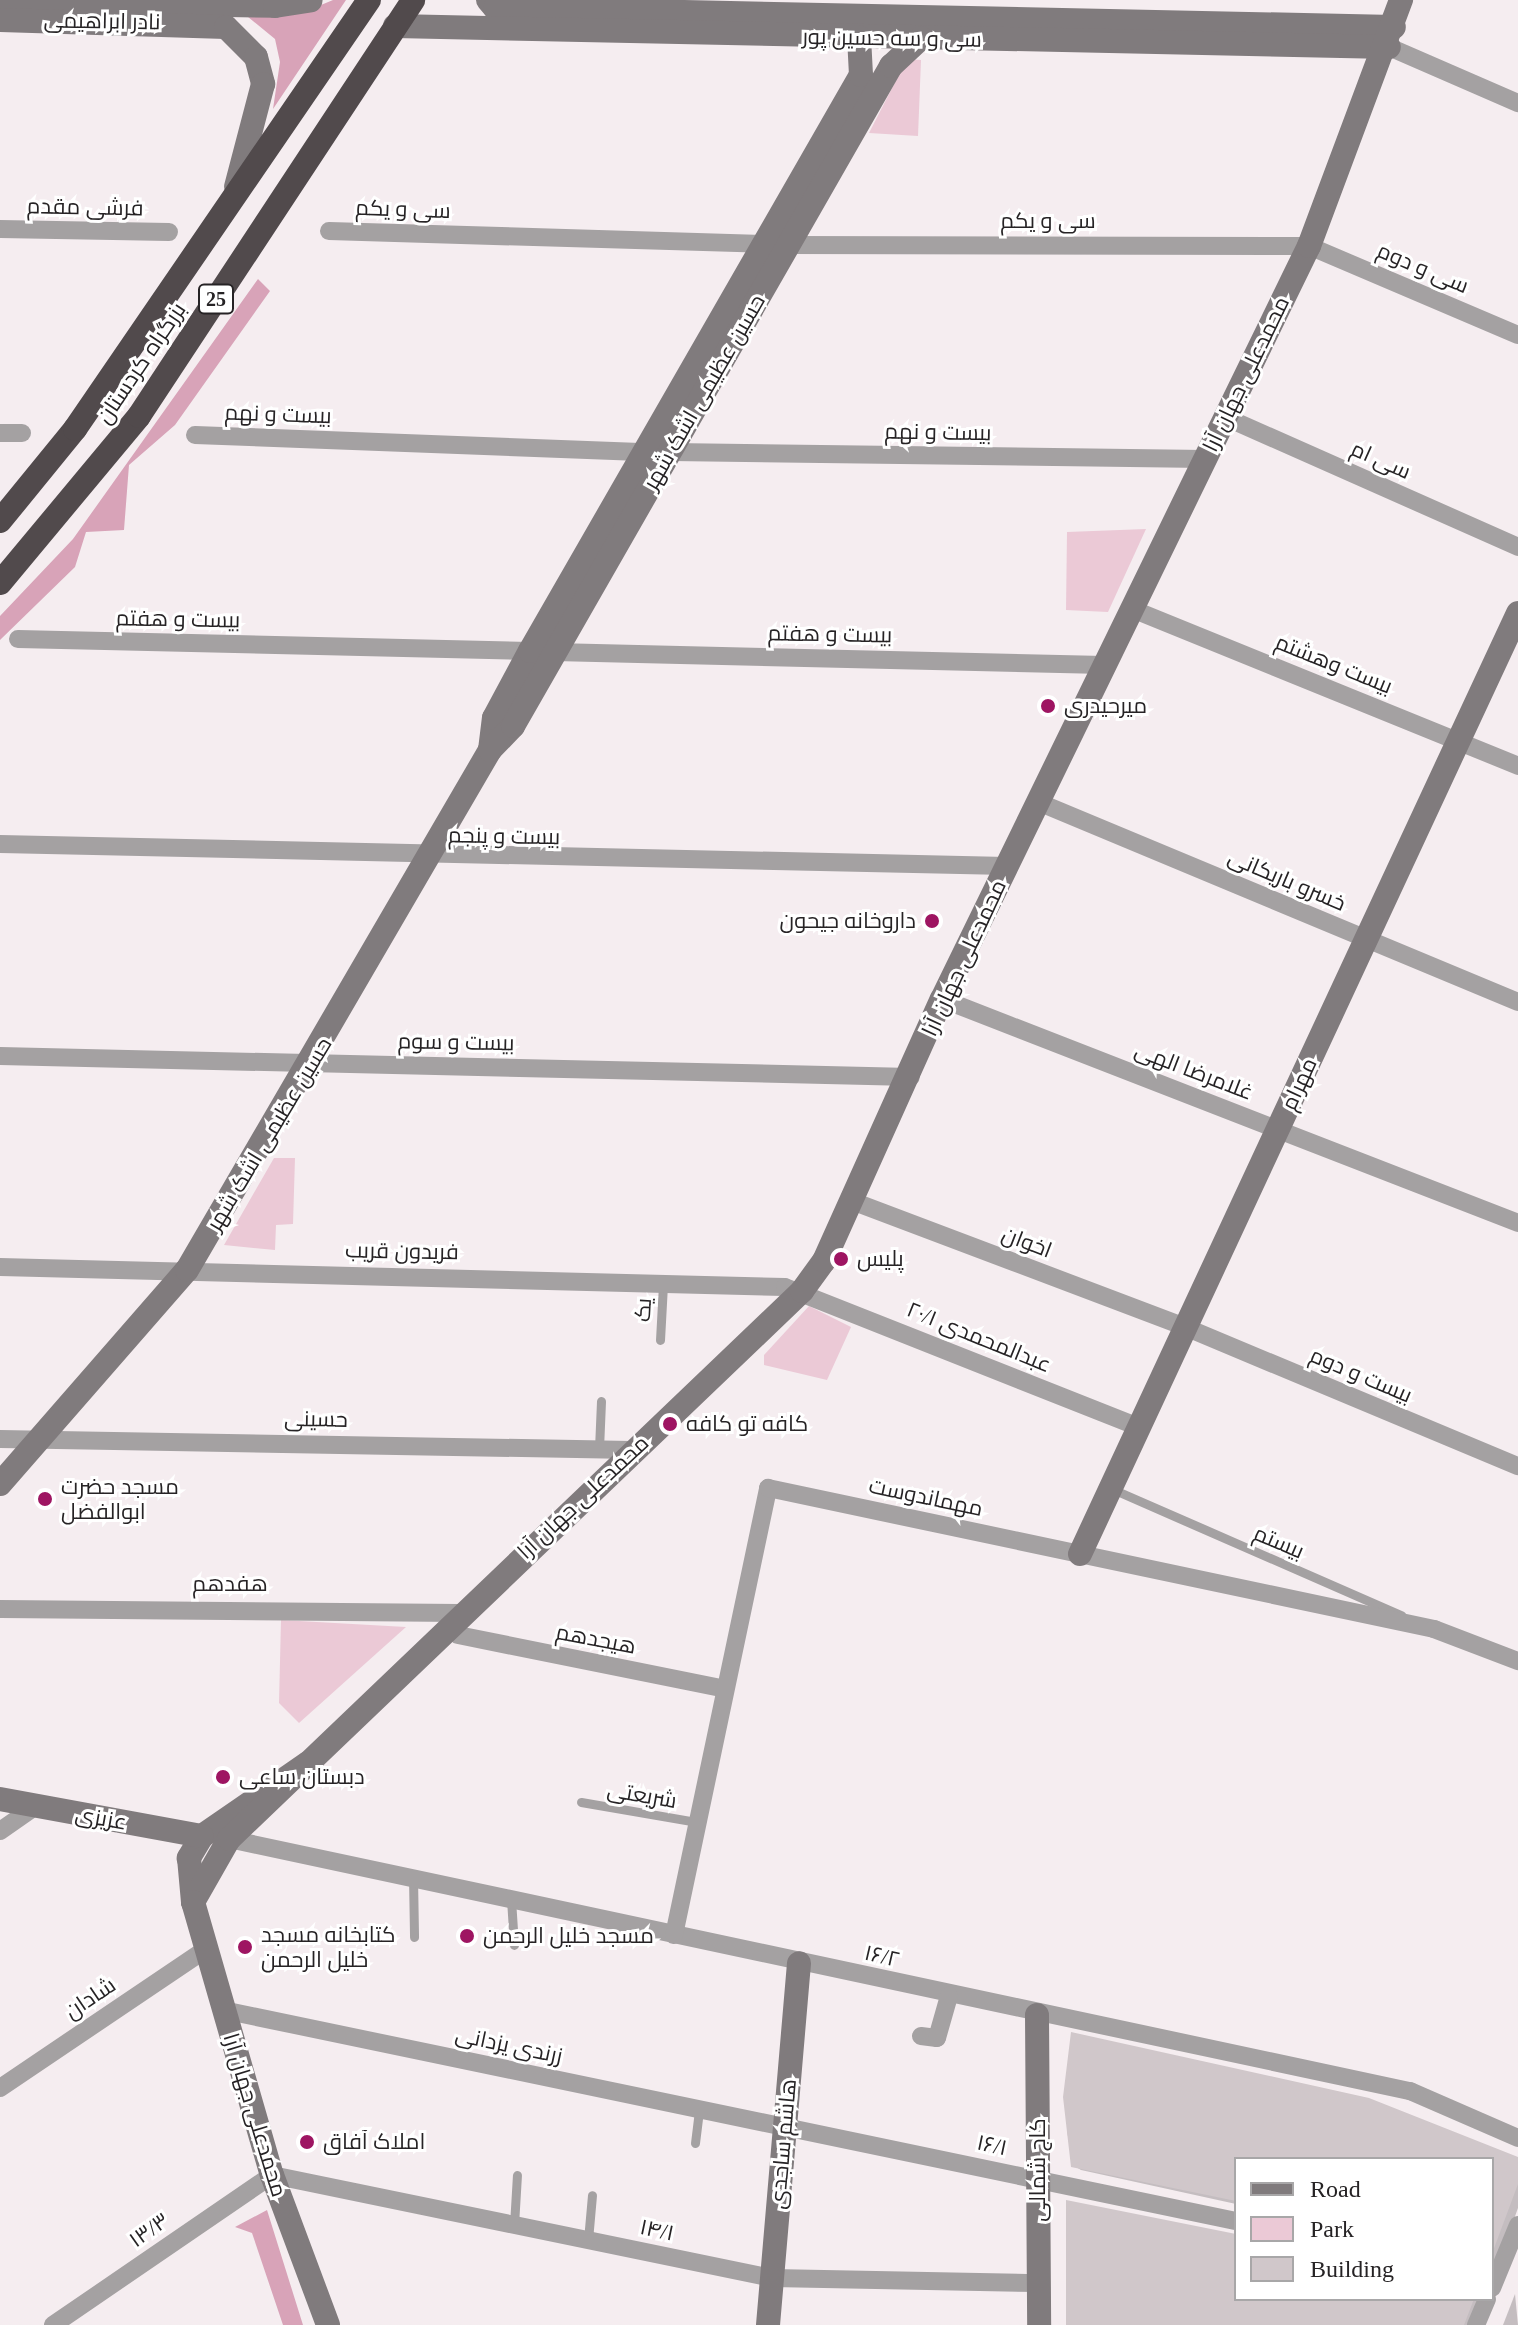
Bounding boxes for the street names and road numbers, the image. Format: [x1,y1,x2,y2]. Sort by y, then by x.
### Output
street label: نادر ابراهیمی [43,7,161,35]
street label: سی و سه حسین پور [802,23,982,53]
street label: فرشی مقدم [26,193,144,221]
street label: سی و یکم [355,194,451,224]
street label: سی و یکم [1000,208,1096,234]
street label: سی و دوم [1373,237,1473,299]
road number: 25 [198,283,234,315]
street label: حسین عظیمی اشک شهر [637,290,771,494]
street label: محمدعلی جهان آرا [1197,292,1295,456]
street label: بزرگراه کردستان [91,297,191,429]
street label: بیست و نهم [224,399,332,429]
street label: بیست و نهم [884,418,992,446]
street label: سی ام [1347,435,1415,485]
street label: بیست و هفتم [115,605,241,633]
street label: بیست و هفتم [767,620,893,648]
street label: بیست وهشتم [1272,629,1396,699]
street label: بیست و پنجم [448,822,560,850]
street label: خسرو باریکانی [1224,843,1350,917]
street label: محمدعلی جهان آرا [916,876,1012,1040]
street label: بیست و سوم [397,1028,515,1056]
street label: حسین عظیمی اشک شهر [201,1032,337,1236]
street label: غلامرضا الهی [1131,1036,1257,1106]
street label: مهرام [1275,1054,1323,1114]
street label: اخوان [998,1220,1056,1264]
street label: فریدون قریب [345,1237,459,1265]
street label: عبدالمحمدی ۲۰/۱ [903,1296,1055,1378]
street label: یک [629,1297,657,1323]
street label: بیست و دوم [1306,1342,1416,1408]
street label: حسینی [284,1405,348,1433]
street label: محمدعلی جهان آرا [512,1429,654,1565]
street label: مهماندوست [867,1472,985,1522]
street label: بیستم [1250,1520,1308,1564]
street label: هفدهم [192,1571,268,1597]
street label: هیجدهم [554,1618,638,1660]
street label: شریعتی [605,1776,679,1814]
street label: عزیزی [73,1801,129,1835]
street label: ۱۶/۲ [862,1939,902,1973]
street label: شادان [59,1971,121,2025]
street label: زرندی یزدانی [453,2021,565,2069]
street label: محمدعلی جهان آرا [218,2030,292,2200]
street label: هاشم ساجدی [764,2078,802,2210]
street label: کاج شمالی [1025,2118,1051,2222]
street label: ۱۶/۱ [974,2129,1010,2161]
street label: ۱۳/۳ [124,2207,174,2253]
street label: ۱۴/۱ [637,2214,677,2246]

